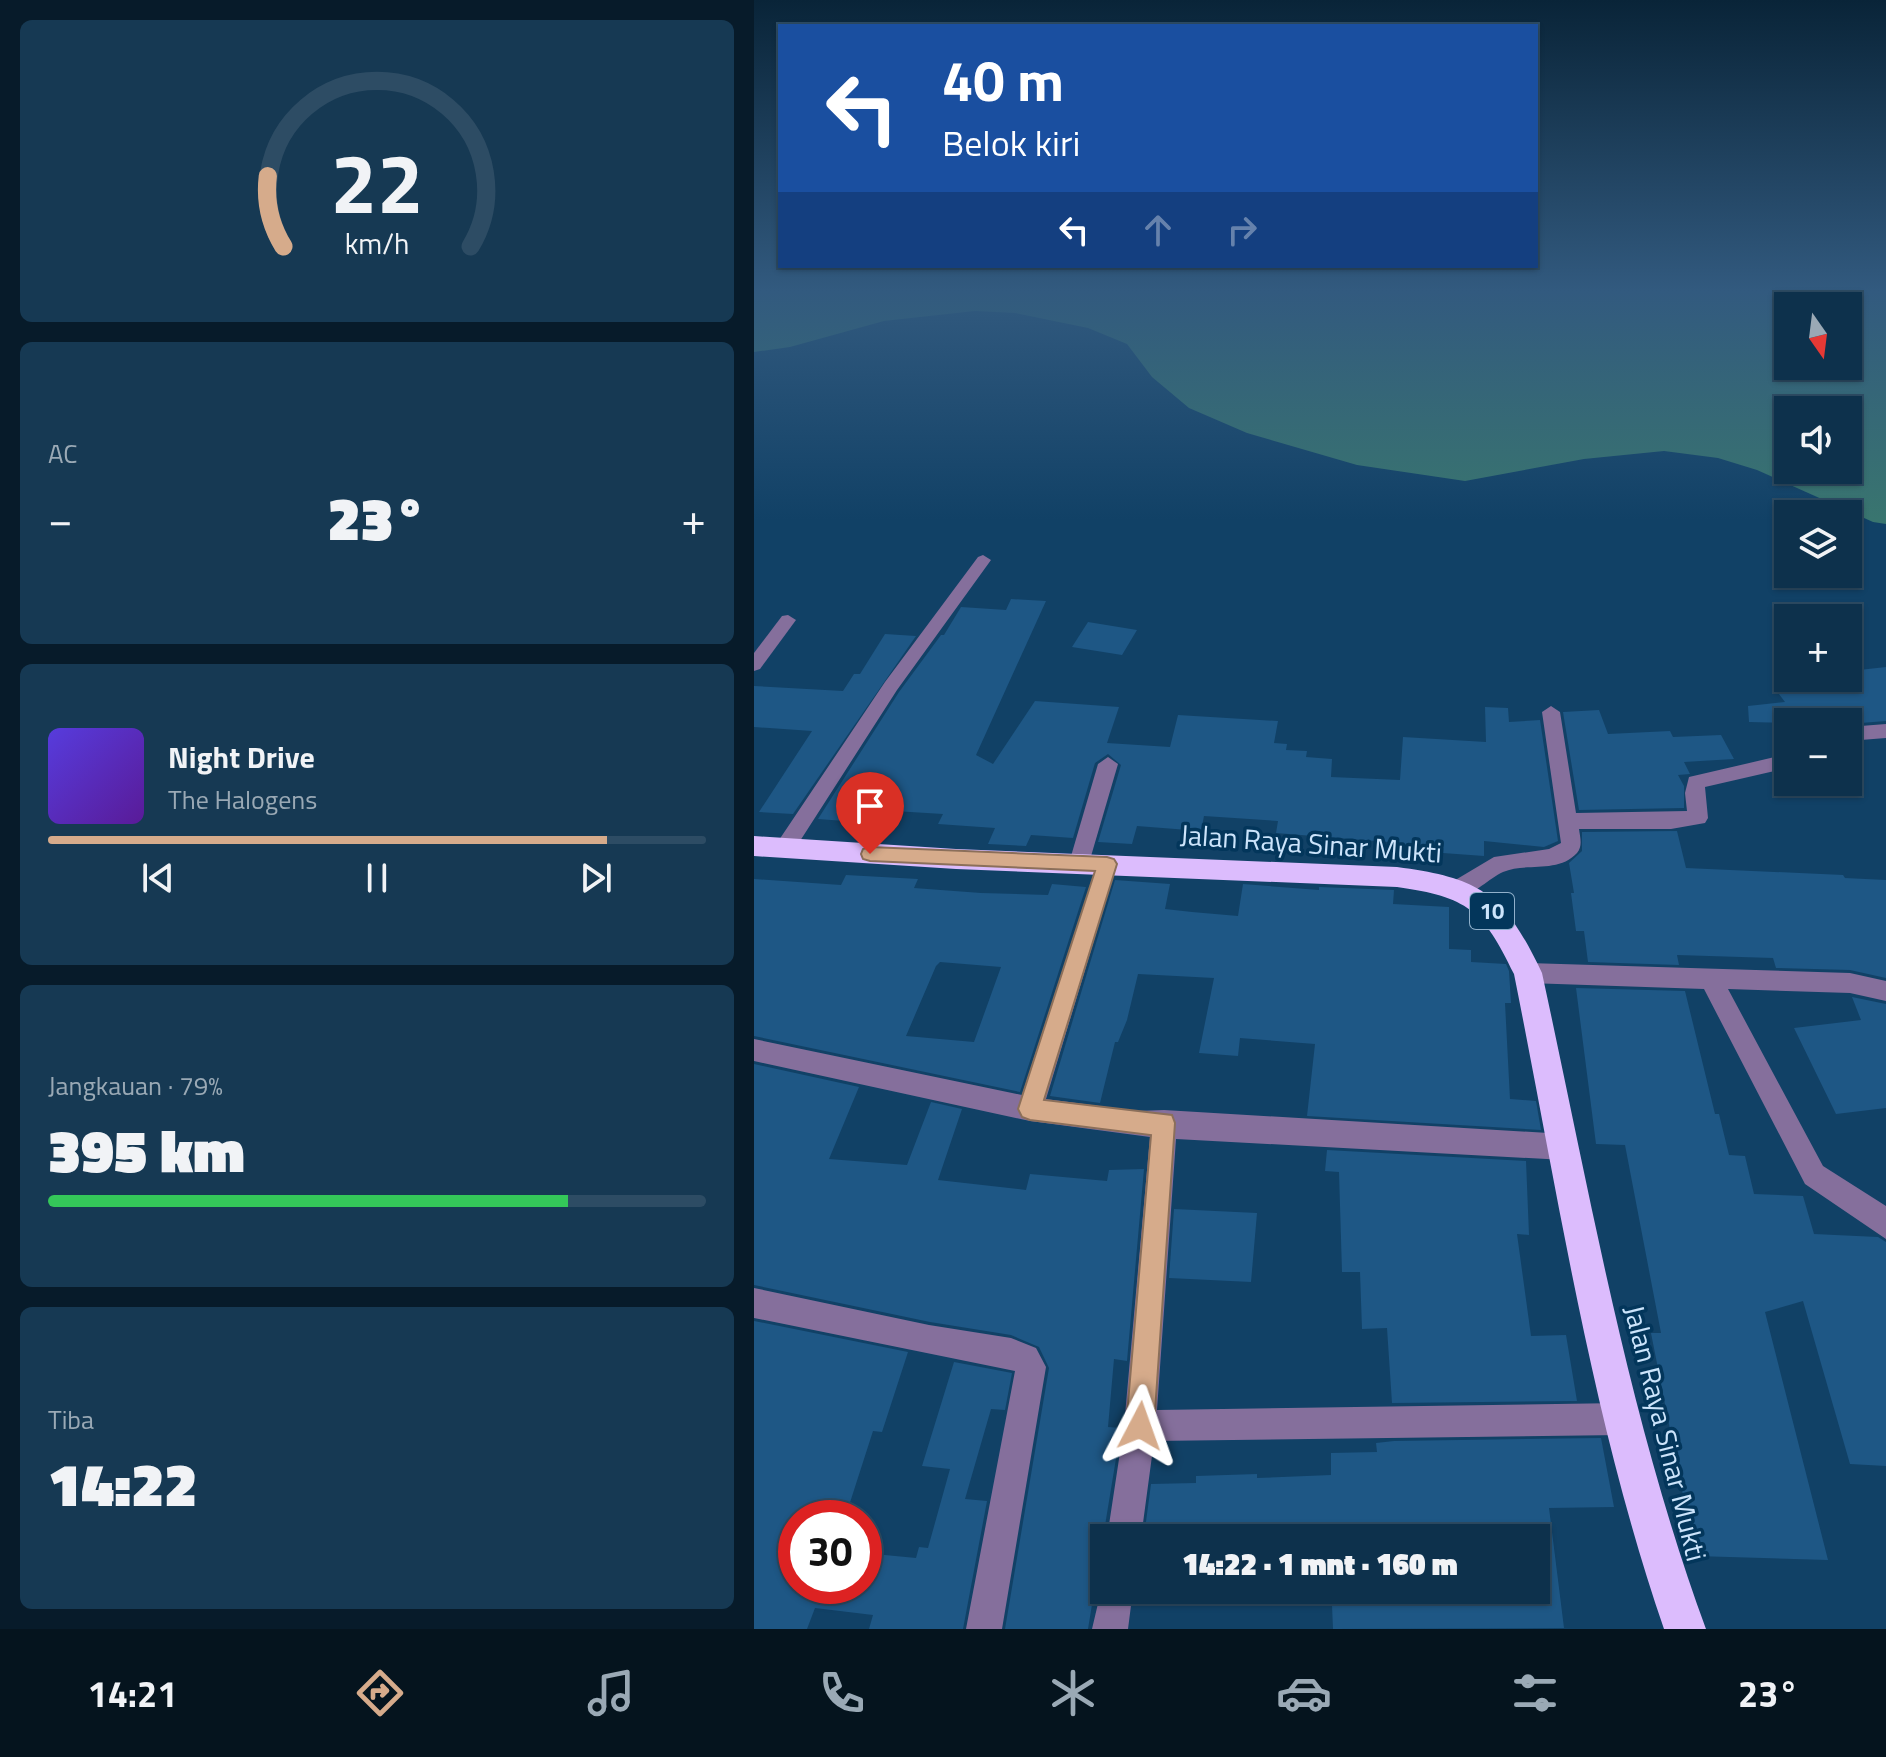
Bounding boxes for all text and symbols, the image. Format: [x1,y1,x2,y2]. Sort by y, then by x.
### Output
text: 40 m [942,38,1064,123]
icon: left [810,56,914,160]
text: Belok kiri [942,115,1080,170]
text: 22 [330,118,424,244]
icon: left [1052,208,1096,252]
icon: ahead [1136,208,1180,252]
icon: right [1220,208,1264,252]
text: km/h [345,222,409,265]
north arrow [1774,292,1862,380]
map controls [1774,292,1862,796]
button: sound [1774,396,1862,484]
text: AC [48,434,77,473]
text: 23° [328,472,427,563]
text: − [48,485,73,552]
text: + [681,485,706,552]
button: layers [1774,500,1862,588]
button: + [1774,604,1862,692]
button: − [1774,708,1862,796]
text: Night Drive [168,734,315,780]
pin [836,772,904,854]
text: The Halogens [168,780,317,819]
icon: arrive [848,784,892,828]
street label: Jalan Raya Sinar Mukti [1179,812,1443,874]
icon: previous [136,856,180,900]
icon: pause [355,856,399,900]
icon: next [574,856,618,900]
road number: 10 [1470,893,1514,929]
text: Jangkauan · 79% [48,1066,223,1105]
text: 395 km [48,1104,245,1195]
street label: Jalan Raya Sinar Mukti [1613,1301,1719,1565]
position arrow [1098,1384,1182,1468]
text: Tiba [48,1400,94,1439]
text: 14:22 [48,1438,197,1529]
speed limit sign: 30 [778,1500,882,1604]
text: 14:22 · 1 mnt · 160 m [1182,1541,1458,1587]
icon: directions [352,1665,408,1721]
icon: music [583,1665,639,1721]
icon: phone [814,1665,870,1721]
icon: climate [1045,1665,1101,1721]
icon: car [1276,1665,1332,1721]
icon: filters [1507,1665,1563,1721]
text: 14:21 [87,1666,177,1721]
text: 23° [1738,1666,1798,1721]

